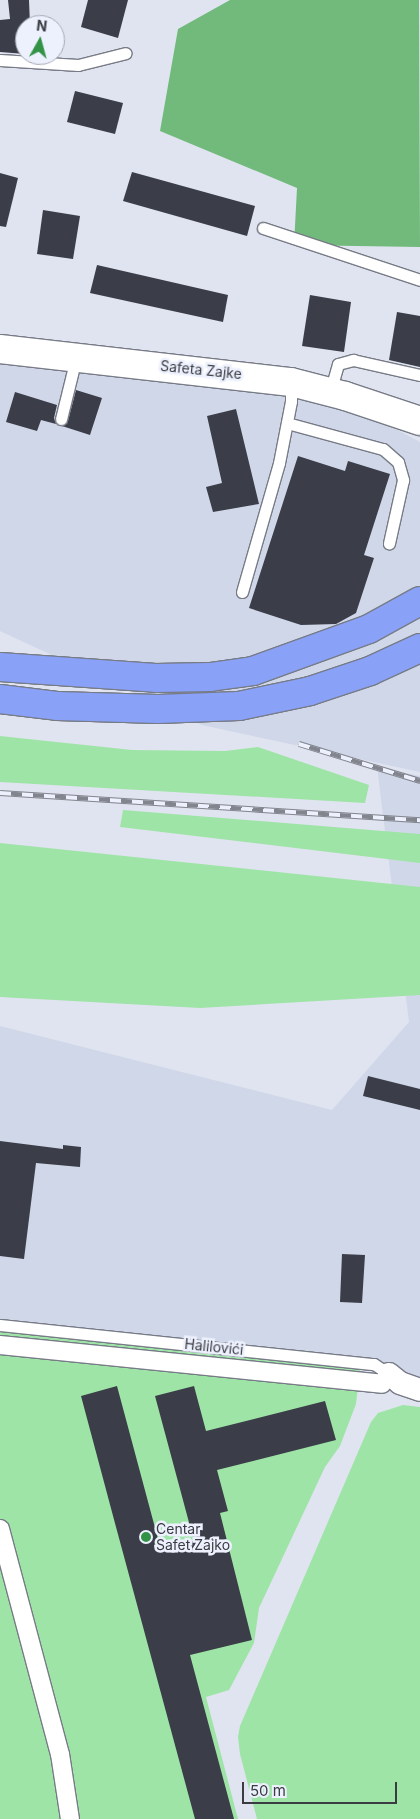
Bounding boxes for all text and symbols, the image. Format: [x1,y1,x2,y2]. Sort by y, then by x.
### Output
north arrow [15,15,65,65]
text: N [35,17,48,35]
street label: Safeta Zajke [159,357,243,383]
street label: Halilovići [184,1336,244,1358]
place label: Centar Safet Zajko [156,1521,230,1554]
marker: Centar Safet Zajko [140,1531,152,1543]
scale bar [245,1772,400,1804]
text: 50 m [250,1781,286,1800]

